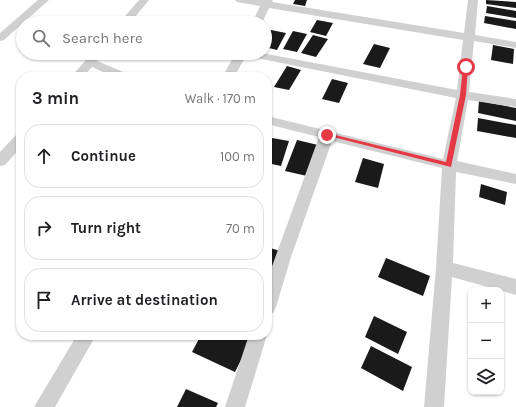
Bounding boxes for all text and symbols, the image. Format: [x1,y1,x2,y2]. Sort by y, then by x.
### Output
search box [16,16,272,60]
icon: search [30,27,52,49]
text: Search here [62,29,143,47]
route start [457,58,475,76]
text: 3 min [32,88,79,108]
text: Walk · 170 m [185,91,256,106]
route end [318,126,336,144]
icon: ahead [33,145,55,167]
text: Continue [71,147,136,165]
text: 100 m [220,149,255,164]
icon: right [33,217,55,239]
text: Turn right [71,219,141,237]
text: 70 m [226,221,255,236]
map controls [468,287,504,395]
button: + [468,287,504,323]
icon: arrive [33,289,55,311]
text: Arrive at destination [71,291,218,309]
button: − [468,323,504,359]
button: layers [468,359,504,395]

